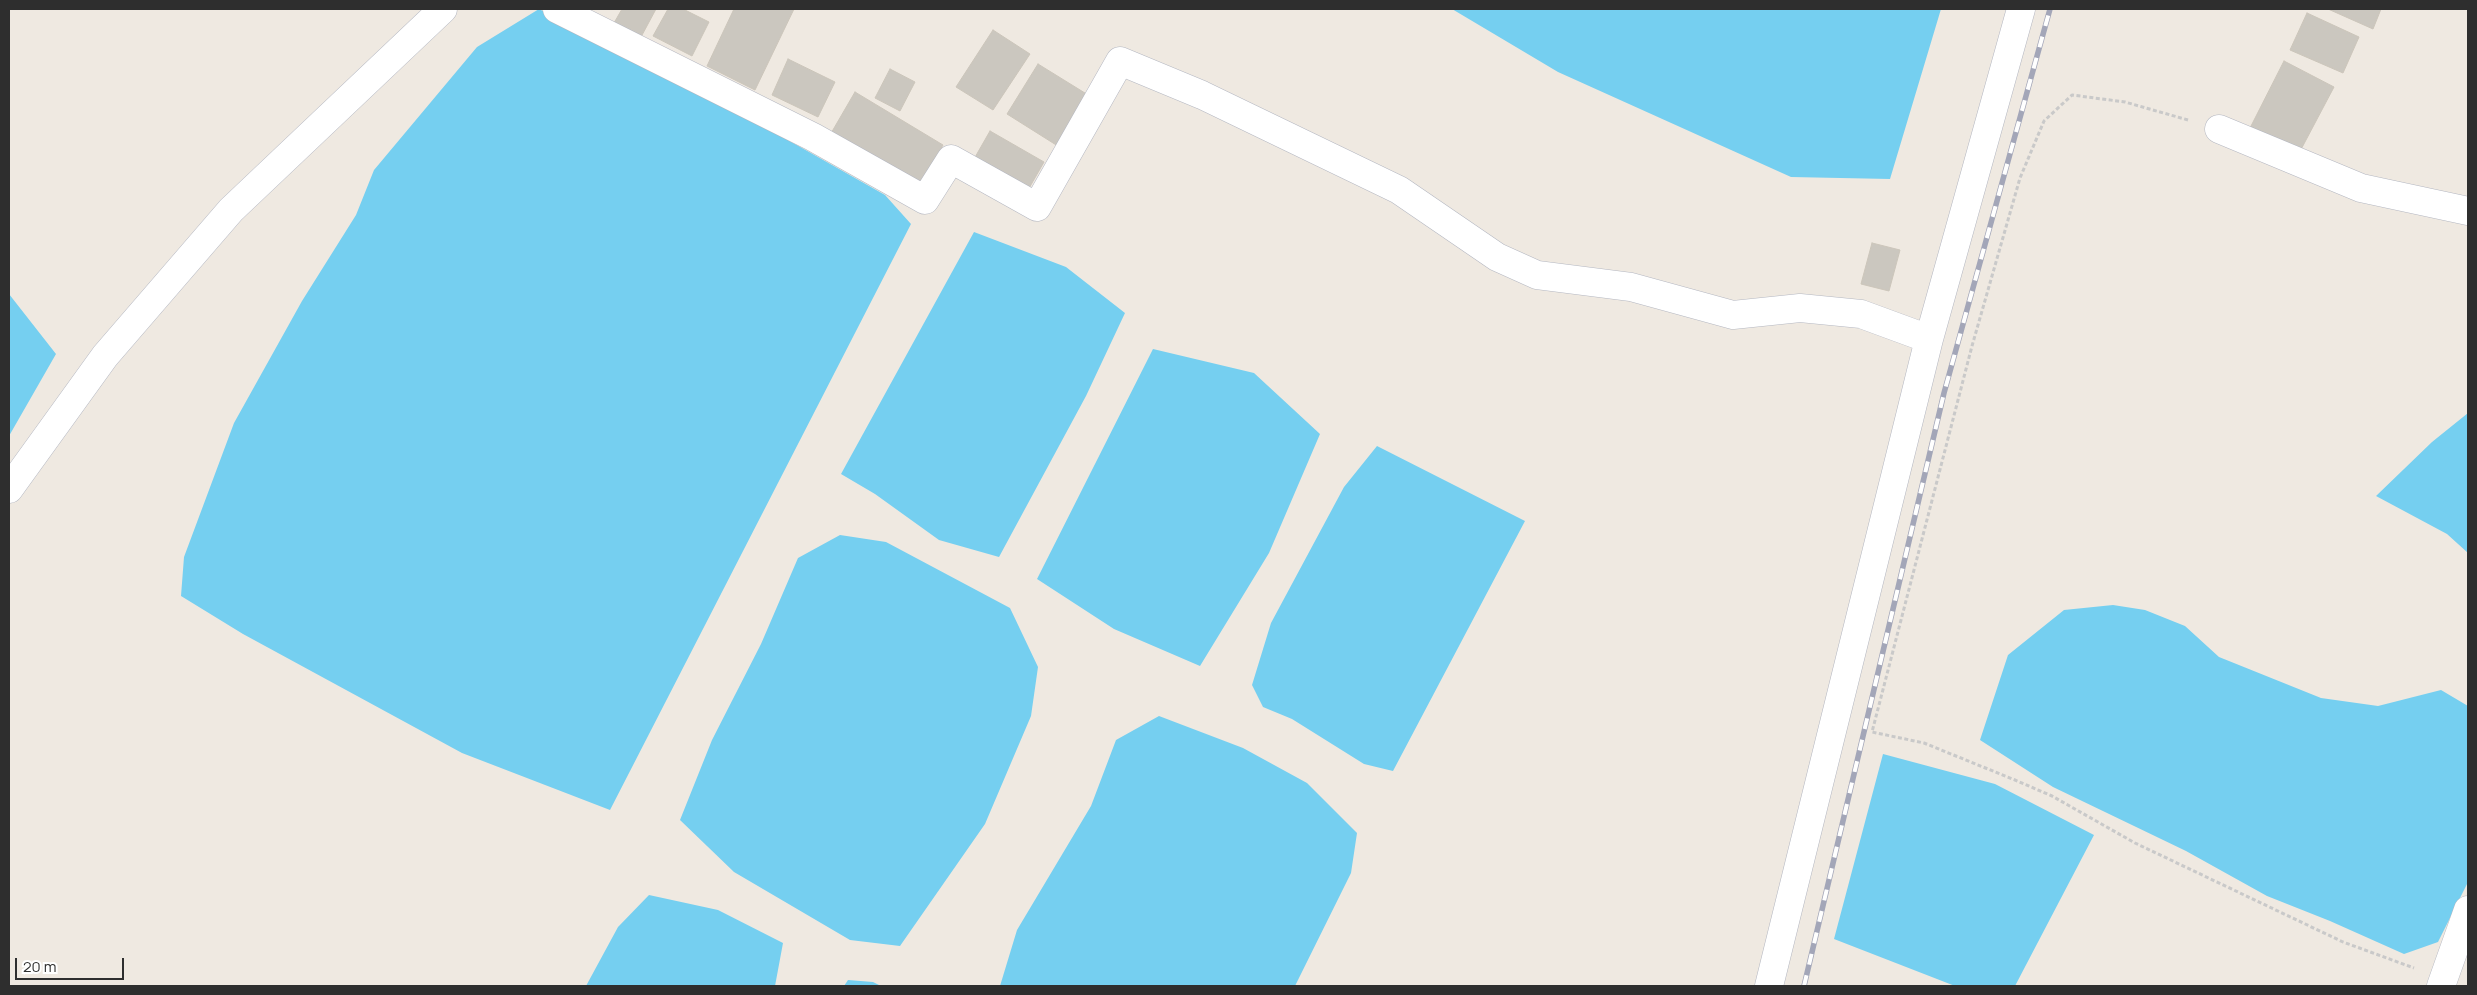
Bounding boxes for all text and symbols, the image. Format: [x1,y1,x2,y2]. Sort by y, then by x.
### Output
scale bar [18,948,126,980]
text: 20 m [23,956,56,977]

